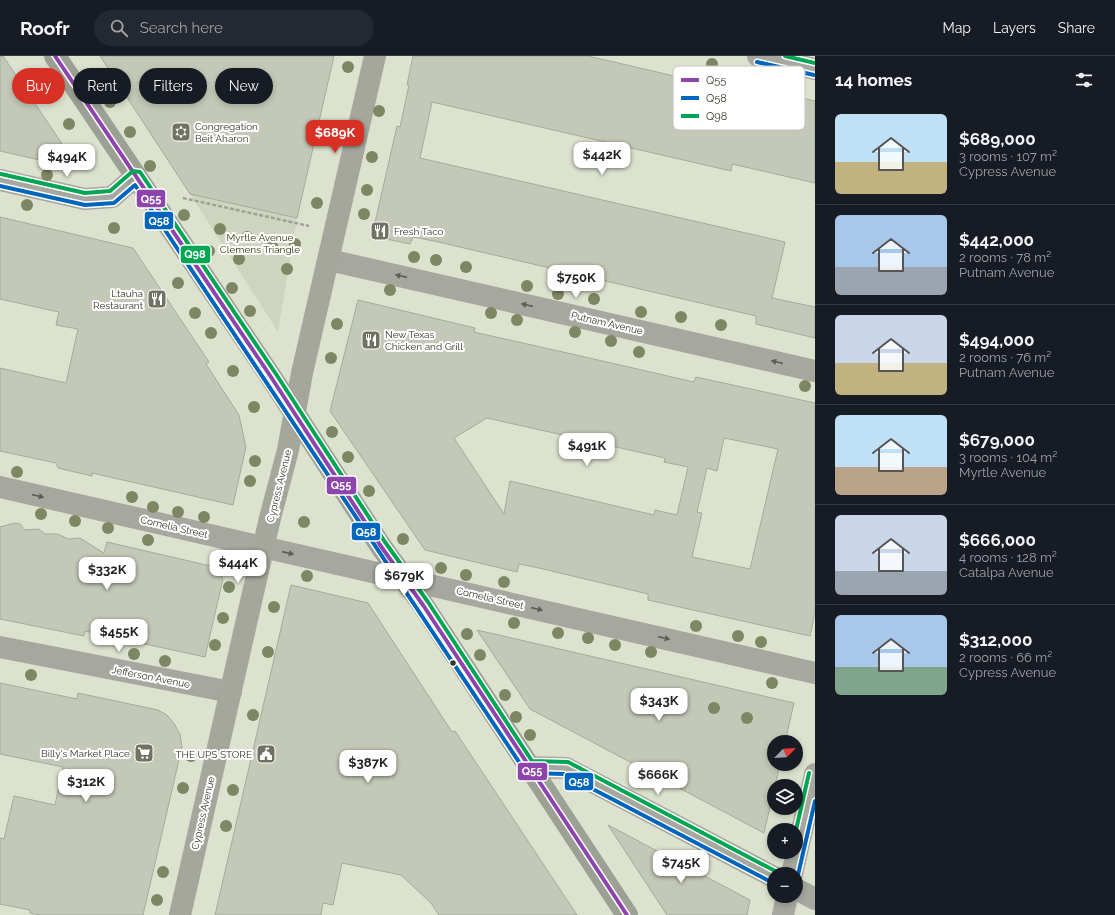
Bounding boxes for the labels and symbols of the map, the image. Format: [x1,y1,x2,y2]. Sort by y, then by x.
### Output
legend [673,66,805,130]
text: Q55 [706,74,726,87]
text: Q58 [706,92,727,105]
text: Q98 [706,110,727,123]
pin: $689K [307,120,363,154]
synagogue icon: Congregation Beit Aharon [170,121,192,143]
place label: Congregation Beit Aharon [195,121,258,144]
pin: $442K [574,142,630,176]
pin: $494K [39,144,95,178]
line badge: Q55 [136,189,166,208]
text: Q55 [141,193,161,206]
line badge: Q58 [144,211,174,230]
text: Q58 [148,215,170,228]
restaurant icon: Fresh Taco [369,220,391,242]
place label: Fresh Taco [394,226,444,237]
park label: Myrtle Avenue Clemens Triangle [220,232,300,255]
line badge: Q98 [180,245,211,264]
text: Q98 [184,248,206,261]
pin: $750K [548,265,604,299]
one-way arrow [395,272,407,278]
place label: Ltauha Restaurant [93,288,144,311]
restaurant icon: Ltauha Restaurant [146,288,168,310]
one-way arrow [521,301,534,307]
street label: Putnam Avenue [570,309,644,337]
restaurant icon: New Texas Chicken and Grill [360,329,382,351]
place label: New Texas Chicken and Grill [385,329,463,352]
one-way arrow [771,359,783,365]
pin: $491K [559,433,615,467]
street label: Cypress Avenue [265,448,293,524]
line badge: Q55 [326,476,357,495]
text: Q55 [331,479,351,492]
one-way arrow [32,493,44,499]
street label: Cornelia Street [139,514,209,540]
line badge: Q58 [351,522,381,541]
text: Q58 [355,526,377,539]
pin: $444K [210,550,266,584]
one-way arrow [282,550,294,556]
pin: $332K [79,557,135,591]
pin: $679K [376,563,432,597]
street label: Cornelia Street [455,585,525,611]
one-way arrow [531,607,543,613]
pin: $455K [91,619,147,653]
one-way arrow [658,636,670,642]
unlabelled marker [448,658,458,668]
street label: Jefferson Avenue [111,664,191,690]
pin: $343K [631,688,687,722]
north arrow [767,735,803,771]
supermarket icon: Billy's Market Place [133,742,155,764]
public building icon: THE UPS STORE [255,743,277,765]
place label: Billy's Market Place [41,748,130,759]
place label: THE UPS STORE [175,749,252,760]
pin: $387K [340,750,396,784]
line badge: Q55 [517,762,548,781]
pin: $666K [630,762,686,796]
text: Q55 [522,765,542,778]
pin: $312K [58,769,114,803]
line badge: Q58 [564,772,594,791]
street label: Cypress Avenue [189,775,217,851]
text: Q58 [568,776,590,789]
pin: $745K [653,850,709,884]

